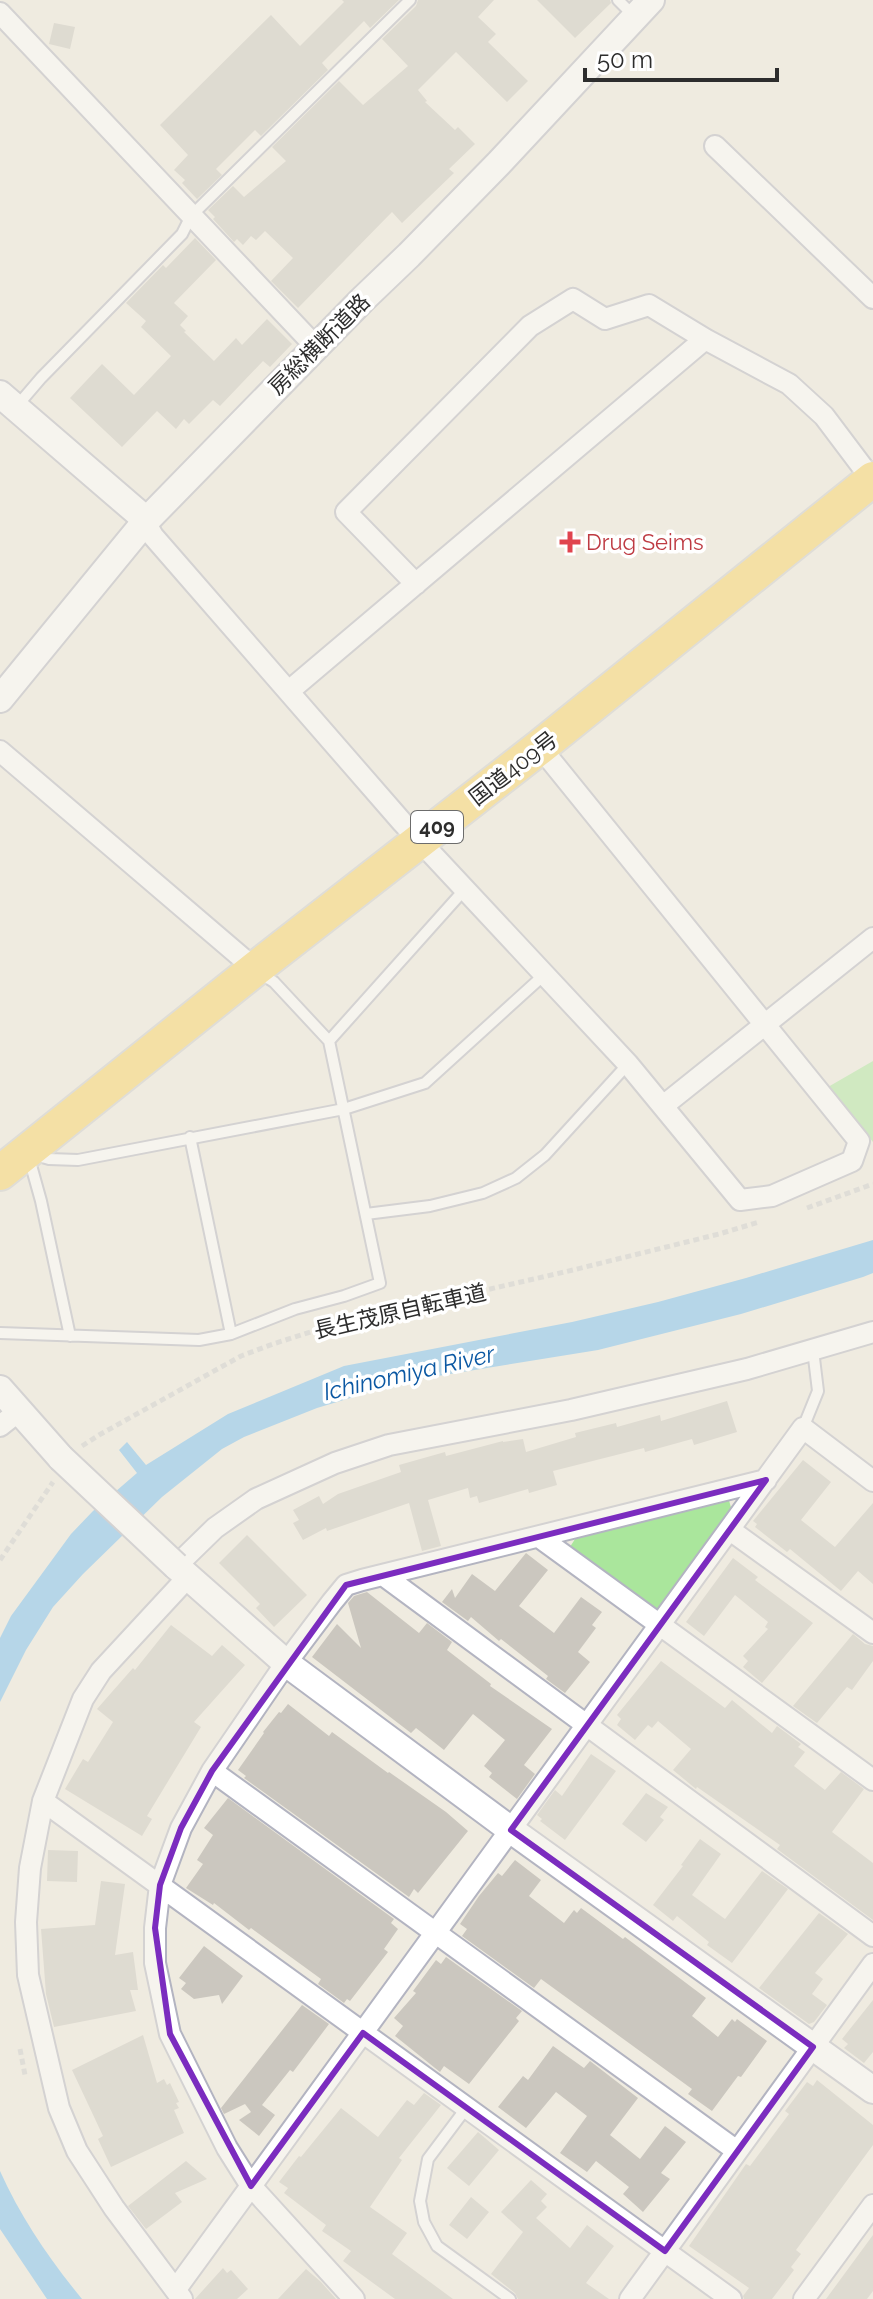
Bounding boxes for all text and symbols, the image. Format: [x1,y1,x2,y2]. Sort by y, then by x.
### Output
scale bar [585,32,777,82]
text: 50 m [597,45,653,74]
street label: 房総横断道路 [263,288,375,400]
place label: Drug Seims [586,529,704,555]
marker: Drug Seims [561,533,579,551]
street label: 国道409号 [464,726,562,810]
road number: 409 [411,811,463,843]
street label: 長生茂原自転車道 [311,1279,489,1343]
water label: Ichinomiya River [320,1339,498,1406]

